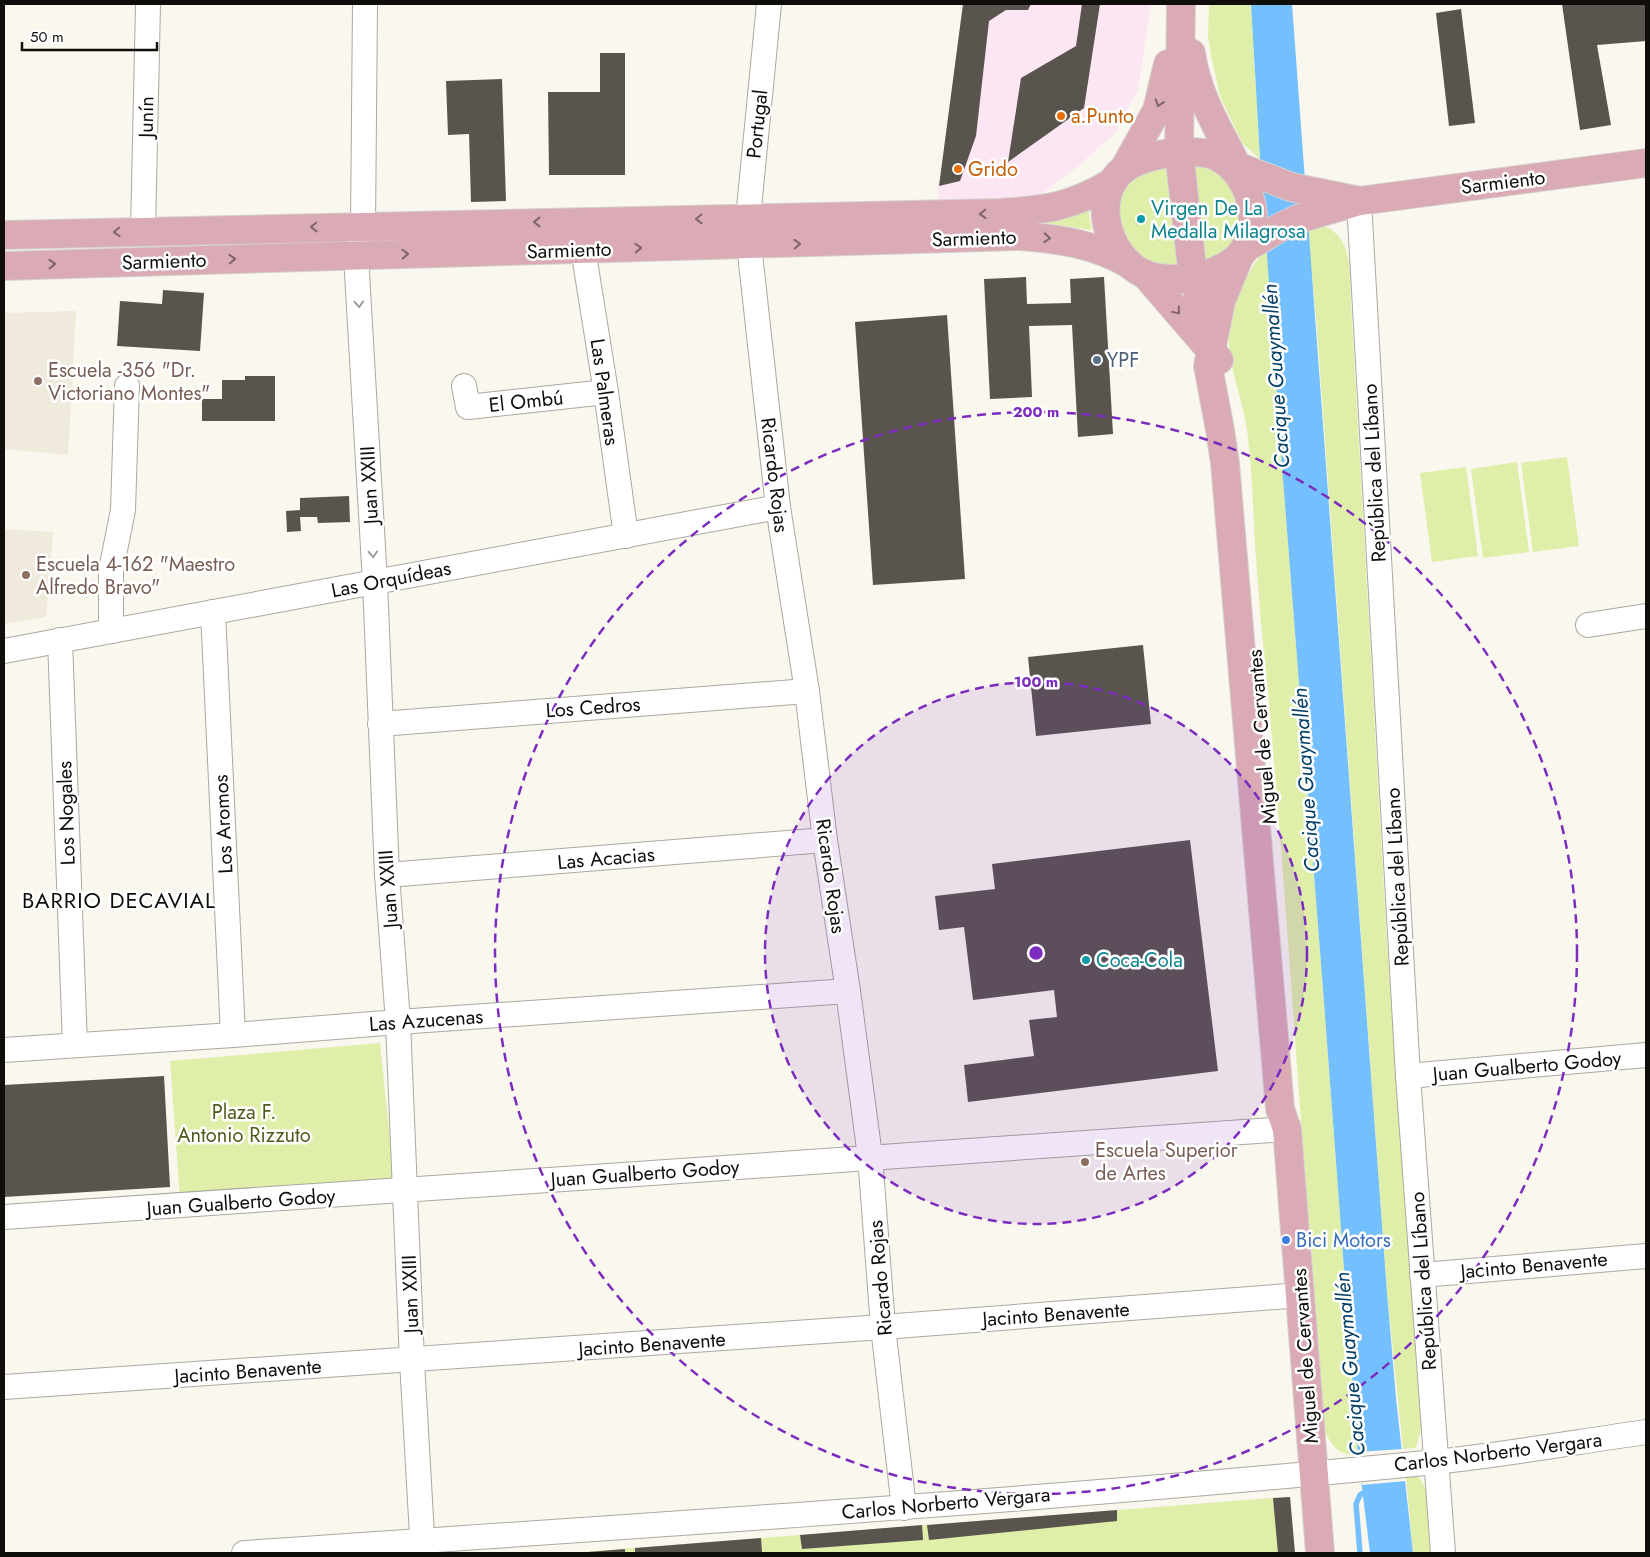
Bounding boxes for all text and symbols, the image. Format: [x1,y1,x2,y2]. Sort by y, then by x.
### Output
scale bar [22,20,158,52]
text: 50 m [30,26,64,48]
street label: Portugal [739,88,776,160]
street label: Junín [132,96,161,141]
one-way arrow [1155,98,1165,106]
place label: a.Punto [1071,102,1134,131]
marker: a.Punto [1055,110,1067,122]
place label: Grido [968,155,1018,184]
marker: Grido [952,163,964,175]
street label: Sarmiento [1459,163,1547,202]
place label: Virgen De La Medalla Milagrosa [1151,194,1306,246]
one-way arrow [978,208,986,219]
one-way arrow [695,213,703,224]
marker: Virgen De La Medalla Milagrosa [1135,213,1147,225]
one-way arrow [532,217,540,227]
one-way arrow [310,222,318,232]
street label: Sarmiento [931,223,1017,254]
one-way arrow [112,227,120,237]
one-way arrow [1043,233,1051,244]
street label: Sarmiento [526,235,612,266]
one-way arrow [794,238,802,249]
one-way arrow [634,243,642,253]
street label: Sarmiento [121,246,207,277]
one-way arrow [401,249,409,260]
one-way arrow [229,254,237,264]
one-way arrow [49,259,57,270]
water label: Cacique Guaymallén [1255,283,1297,469]
one-way arrow [354,301,365,309]
one-way arrow [1171,305,1179,314]
street label: Las Palmeras [583,337,626,447]
place label: YPF [1107,346,1139,375]
marker: YPF [1091,354,1103,366]
place label: Escuela -356 "Dr. Victoriano Montes" [48,356,210,408]
marker: Escuela -356 "Dr. Victoriano Montes" [32,375,44,387]
street label: El Ombú [487,383,565,420]
street label: República del Líbano [1355,383,1394,563]
text: 200 m [1013,401,1059,423]
street label: Ricardo Rojas [753,416,796,534]
street label: Juan XXIII [353,445,386,528]
place label: Escuela 4-162 "Maestro Alfredo Bravo" [36,550,235,602]
one-way arrow [368,550,379,558]
street label: Las Orquídeas [329,554,454,605]
marker: Escuela 4-162 "Maestro Alfredo Bravo" [20,569,32,581]
street label: Miguel de Cervantes [1240,648,1285,826]
text: 100 m [1014,671,1058,693]
water label: Cacique Guaymallén [1285,687,1327,873]
street label: Los Cedros [545,690,641,725]
street label: Los Nogales [50,760,83,866]
street label: Los Aromos [206,774,241,874]
street label: República del Líbano [1378,787,1417,967]
street label: Ricardo Rojas [808,817,853,935]
street label: Las Acacias [556,840,656,877]
street label: Juan XXIII [371,849,406,932]
district label: BARRIO DECAVIAL [22,884,216,916]
centre of rings [1027,944,1045,962]
place label: Coca-Cola [1096,946,1183,975]
marker: Coca-Cola [1080,954,1092,966]
street label: Las Azucenas [368,1002,484,1039]
street label: Juan Gualberto Godoy [1429,1044,1623,1089]
park label: Plaza F. Antonio Rizzuto [177,1098,311,1150]
place label: Escuela Superior de Artes [1095,1136,1238,1188]
street label: Juan Gualberto Godoy [547,1152,741,1195]
marker: Escuela Superior de Artes [1079,1156,1091,1168]
street label: Juan Gualberto Godoy [143,1181,337,1224]
street label: República del Líbano [1403,1191,1444,1371]
street label: Ricardo Rojas [861,1219,900,1337]
place label: Bici Motors [1296,1226,1391,1255]
marker: Bici Motors [1280,1234,1292,1246]
street label: Jacinto Benavente [1456,1245,1609,1287]
street label: Juan XXIII [395,1254,426,1337]
street label: Miguel de Cervantes [1285,1267,1326,1444]
water label: Cacique Guaymallén [1327,1271,1373,1457]
street label: Jacinto Benavente [979,1295,1131,1334]
street label: Jacinto Benavente [575,1325,727,1364]
street label: Jacinto Benavente [171,1352,323,1391]
street label: Carlos Norberto Vergara [1392,1425,1604,1480]
street label: Carlos Norberto Vergara [841,1480,1052,1527]

